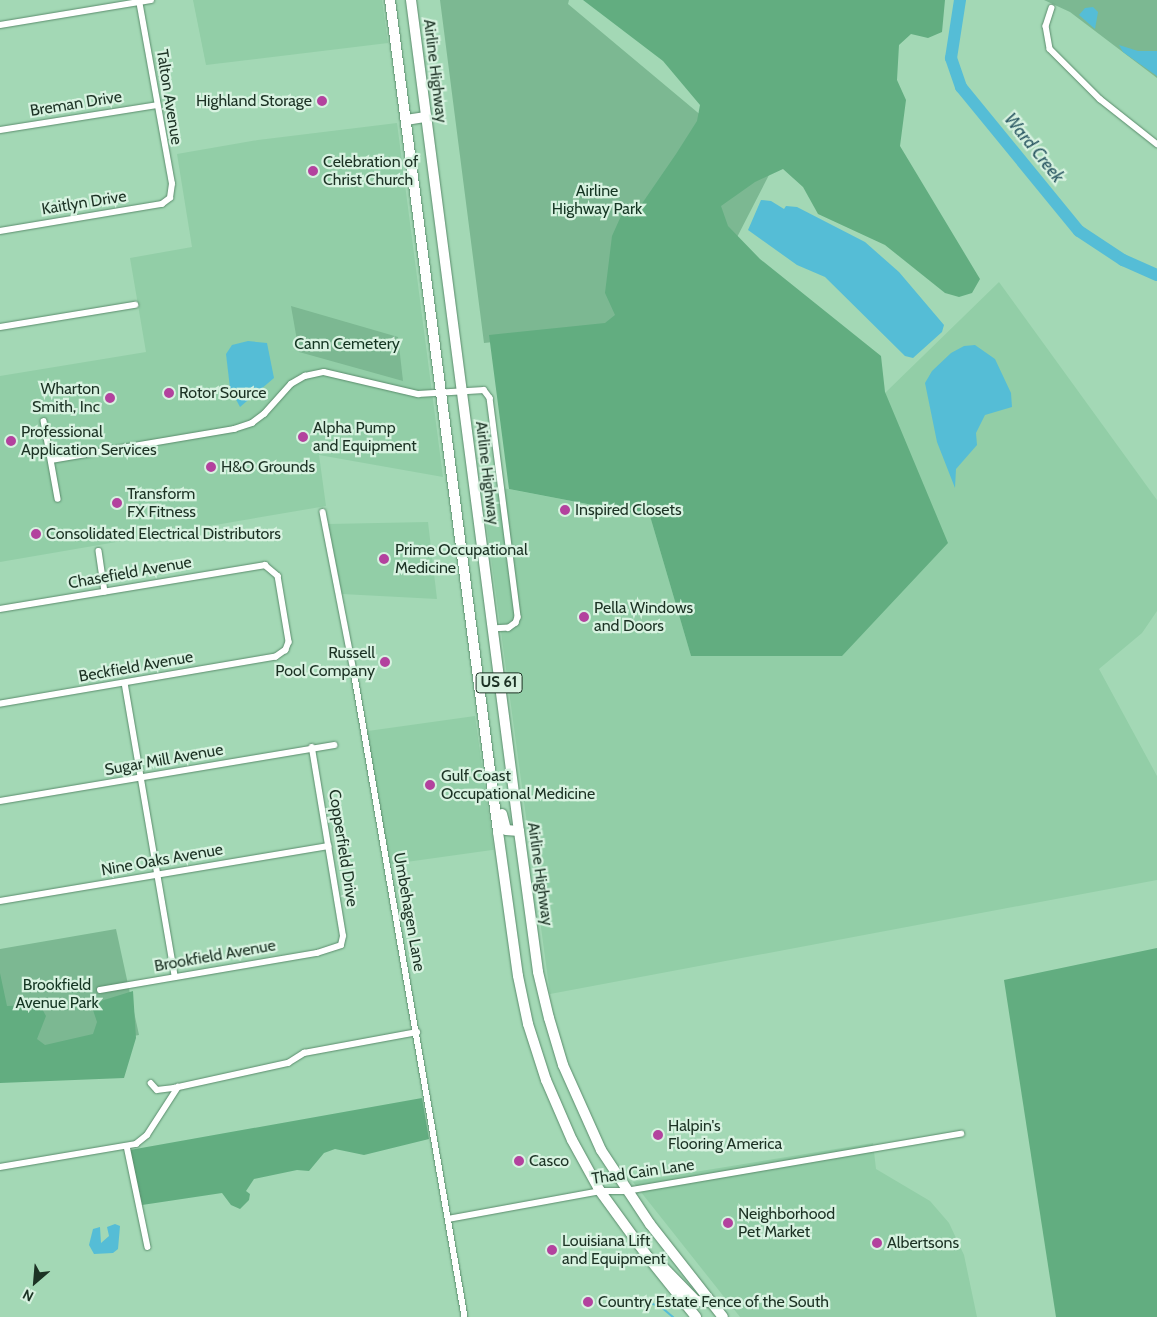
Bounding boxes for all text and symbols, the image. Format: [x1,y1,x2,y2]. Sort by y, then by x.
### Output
street label: Airline Highway [419,18,451,124]
street label: Talton Avenue [152,48,186,146]
street label: Breman Drive [29,87,123,121]
place label: Highland Storage [196,91,312,111]
marker: Highland Storage [316,95,328,107]
water label: Ward Creek [999,109,1069,187]
place label: Celebration of Christ Church [323,152,418,190]
marker: Celebration of Christ Church [307,165,319,177]
park label: Airline Highway Park [552,181,642,219]
street label: Kaitlyn Drive [40,187,128,219]
park label: Cann Cemetery [294,334,400,354]
place label: Wharton Smith, Inc [32,379,100,417]
place label: Rotor Source [179,383,267,403]
marker: Rotor Source [163,387,175,399]
marker: Wharton Smith, Inc [104,392,116,404]
place label: Alpha Pump and Equipment [313,418,417,456]
street label: Airline Highway [471,420,503,526]
place label: Professional Application Services [21,422,157,460]
marker: Alpha Pump and Equipment [297,431,309,443]
marker: Professional Application Services [5,435,17,447]
place label: H&O Grounds [221,457,315,477]
marker: H&O Grounds [205,461,217,473]
place label: Transform FX Fitness [127,484,196,522]
marker: Transform FX Fitness [111,497,123,509]
place label: Inspired Closets [575,500,682,520]
marker: Inspired Closets [559,504,571,516]
place label: Consolidated Electrical Distributors [46,524,281,544]
marker: Consolidated Electrical Distributors [30,528,42,540]
place label: Prime Occupational Medicine [395,540,528,578]
marker: Prime Occupational Medicine [377,552,391,566]
street label: Chasefield Avenue [67,553,193,593]
place label: Pella Windows and Doors [594,598,693,636]
marker: Pella Windows and Doors [578,611,590,623]
place label: Russell Pool Company [275,643,375,681]
street label: Beckfield Avenue [77,647,195,687]
marker: Russell Pool Company [379,656,391,668]
road number: US 61 [475,670,523,696]
street label: Sugar Mill Avenue [103,740,225,780]
place label: Gulf Coast Occupational Medicine [441,766,595,804]
marker: Gulf Coast Occupational Medicine [423,778,437,792]
street label: Copperfield Drive [324,788,362,908]
street label: Airline Highway [523,821,557,927]
street label: Nine Oaks Avenue [100,840,224,880]
street label: Umbehagen Lane [389,851,429,973]
street label: Brookfield Avenue [153,936,277,976]
park label: Brookfield Avenue Park [15,975,99,1013]
place label: Halpin's Flooring America [668,1116,782,1154]
marker: Halpin's Flooring America [652,1129,664,1141]
place label: Casco [529,1151,569,1171]
marker: Casco [513,1155,525,1167]
street label: Thad Cain Lane [590,1155,696,1189]
place label: Neighborhood Pet Market [738,1204,835,1242]
marker: Neighborhood Pet Market [722,1217,734,1229]
place label: Louisiana Lift and Equipment [562,1231,666,1269]
place label: Albertsons [887,1233,959,1253]
marker: Albertsons [871,1237,883,1249]
marker: Louisiana Lift and Equipment [546,1244,558,1256]
north arrow [10,1257,60,1307]
text: N [20,1285,37,1306]
place label: Country Estate Fence of the South [598,1292,829,1312]
marker: Country Estate Fence of the South [582,1296,594,1308]

